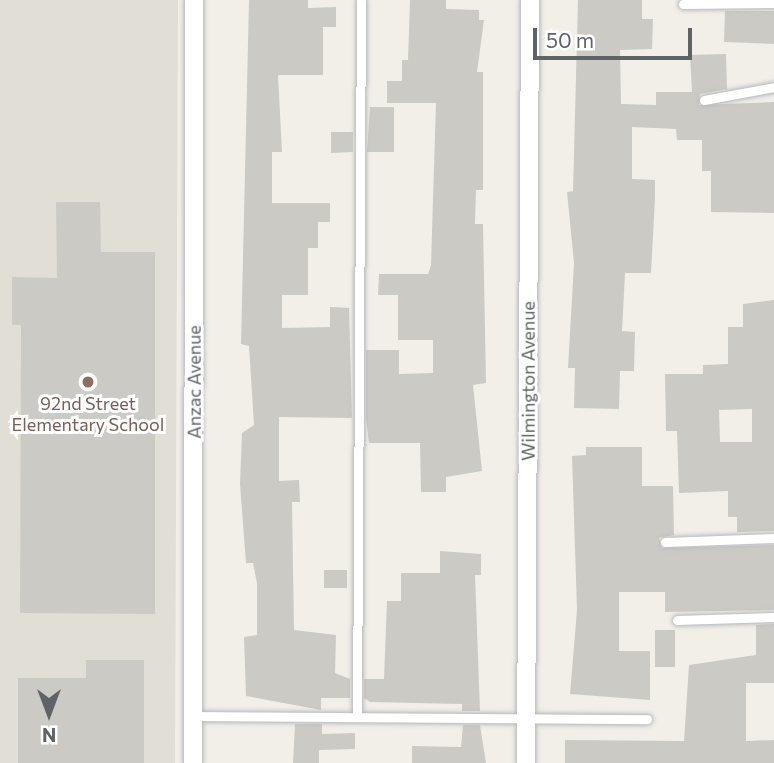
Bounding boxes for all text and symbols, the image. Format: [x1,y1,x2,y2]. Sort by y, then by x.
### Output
scale bar [536,14,695,58]
text: 50 m [546,27,594,52]
street label: Wilmington Avenue [517,301,539,461]
street label: Anzac Avenue [183,325,205,439]
marker: 92nd Street Elementary School [80,374,96,390]
place label: 92nd Street Elementary School [12,393,164,436]
north arrow [14,679,84,749]
text: N [42,724,56,747]

